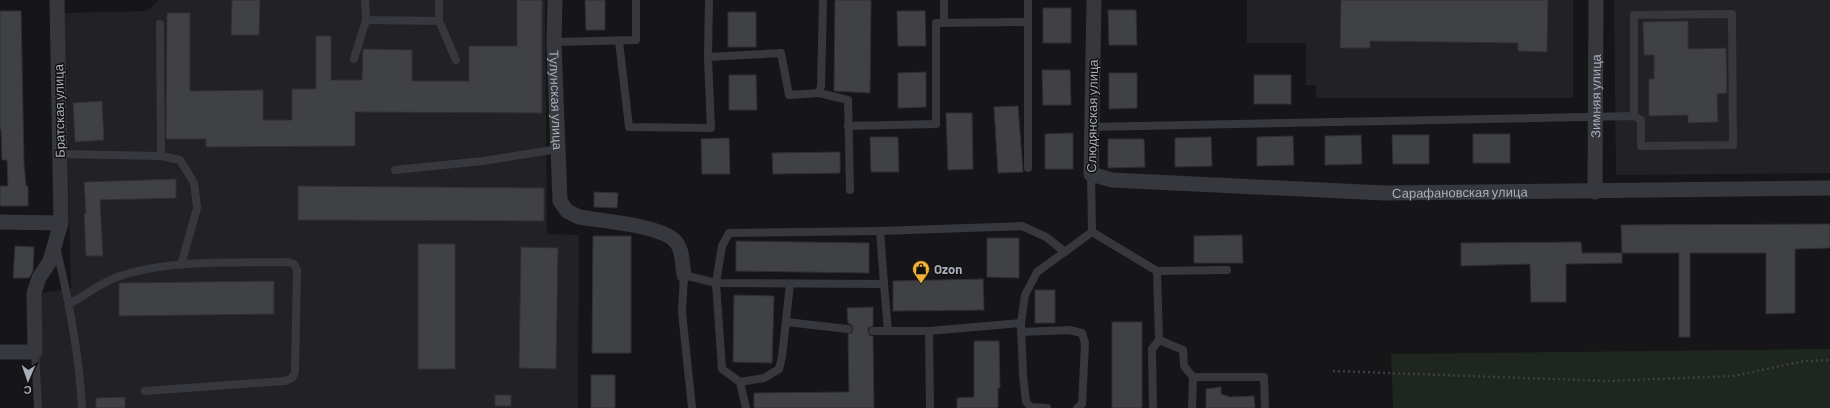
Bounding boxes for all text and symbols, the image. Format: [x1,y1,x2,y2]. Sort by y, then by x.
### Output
street label: Тулунская улица [546,50,566,151]
street label: Зимняя улица [1587,53,1604,138]
street label: Слюдянская улица [1083,58,1101,173]
street label: Братская улица [50,63,68,158]
street label: Сарафановская улица [1392,183,1528,201]
shop icon: Ozon [911,259,931,284]
place label: Ozon [934,261,962,277]
north arrow [8,360,48,400]
text: С [23,384,32,397]

